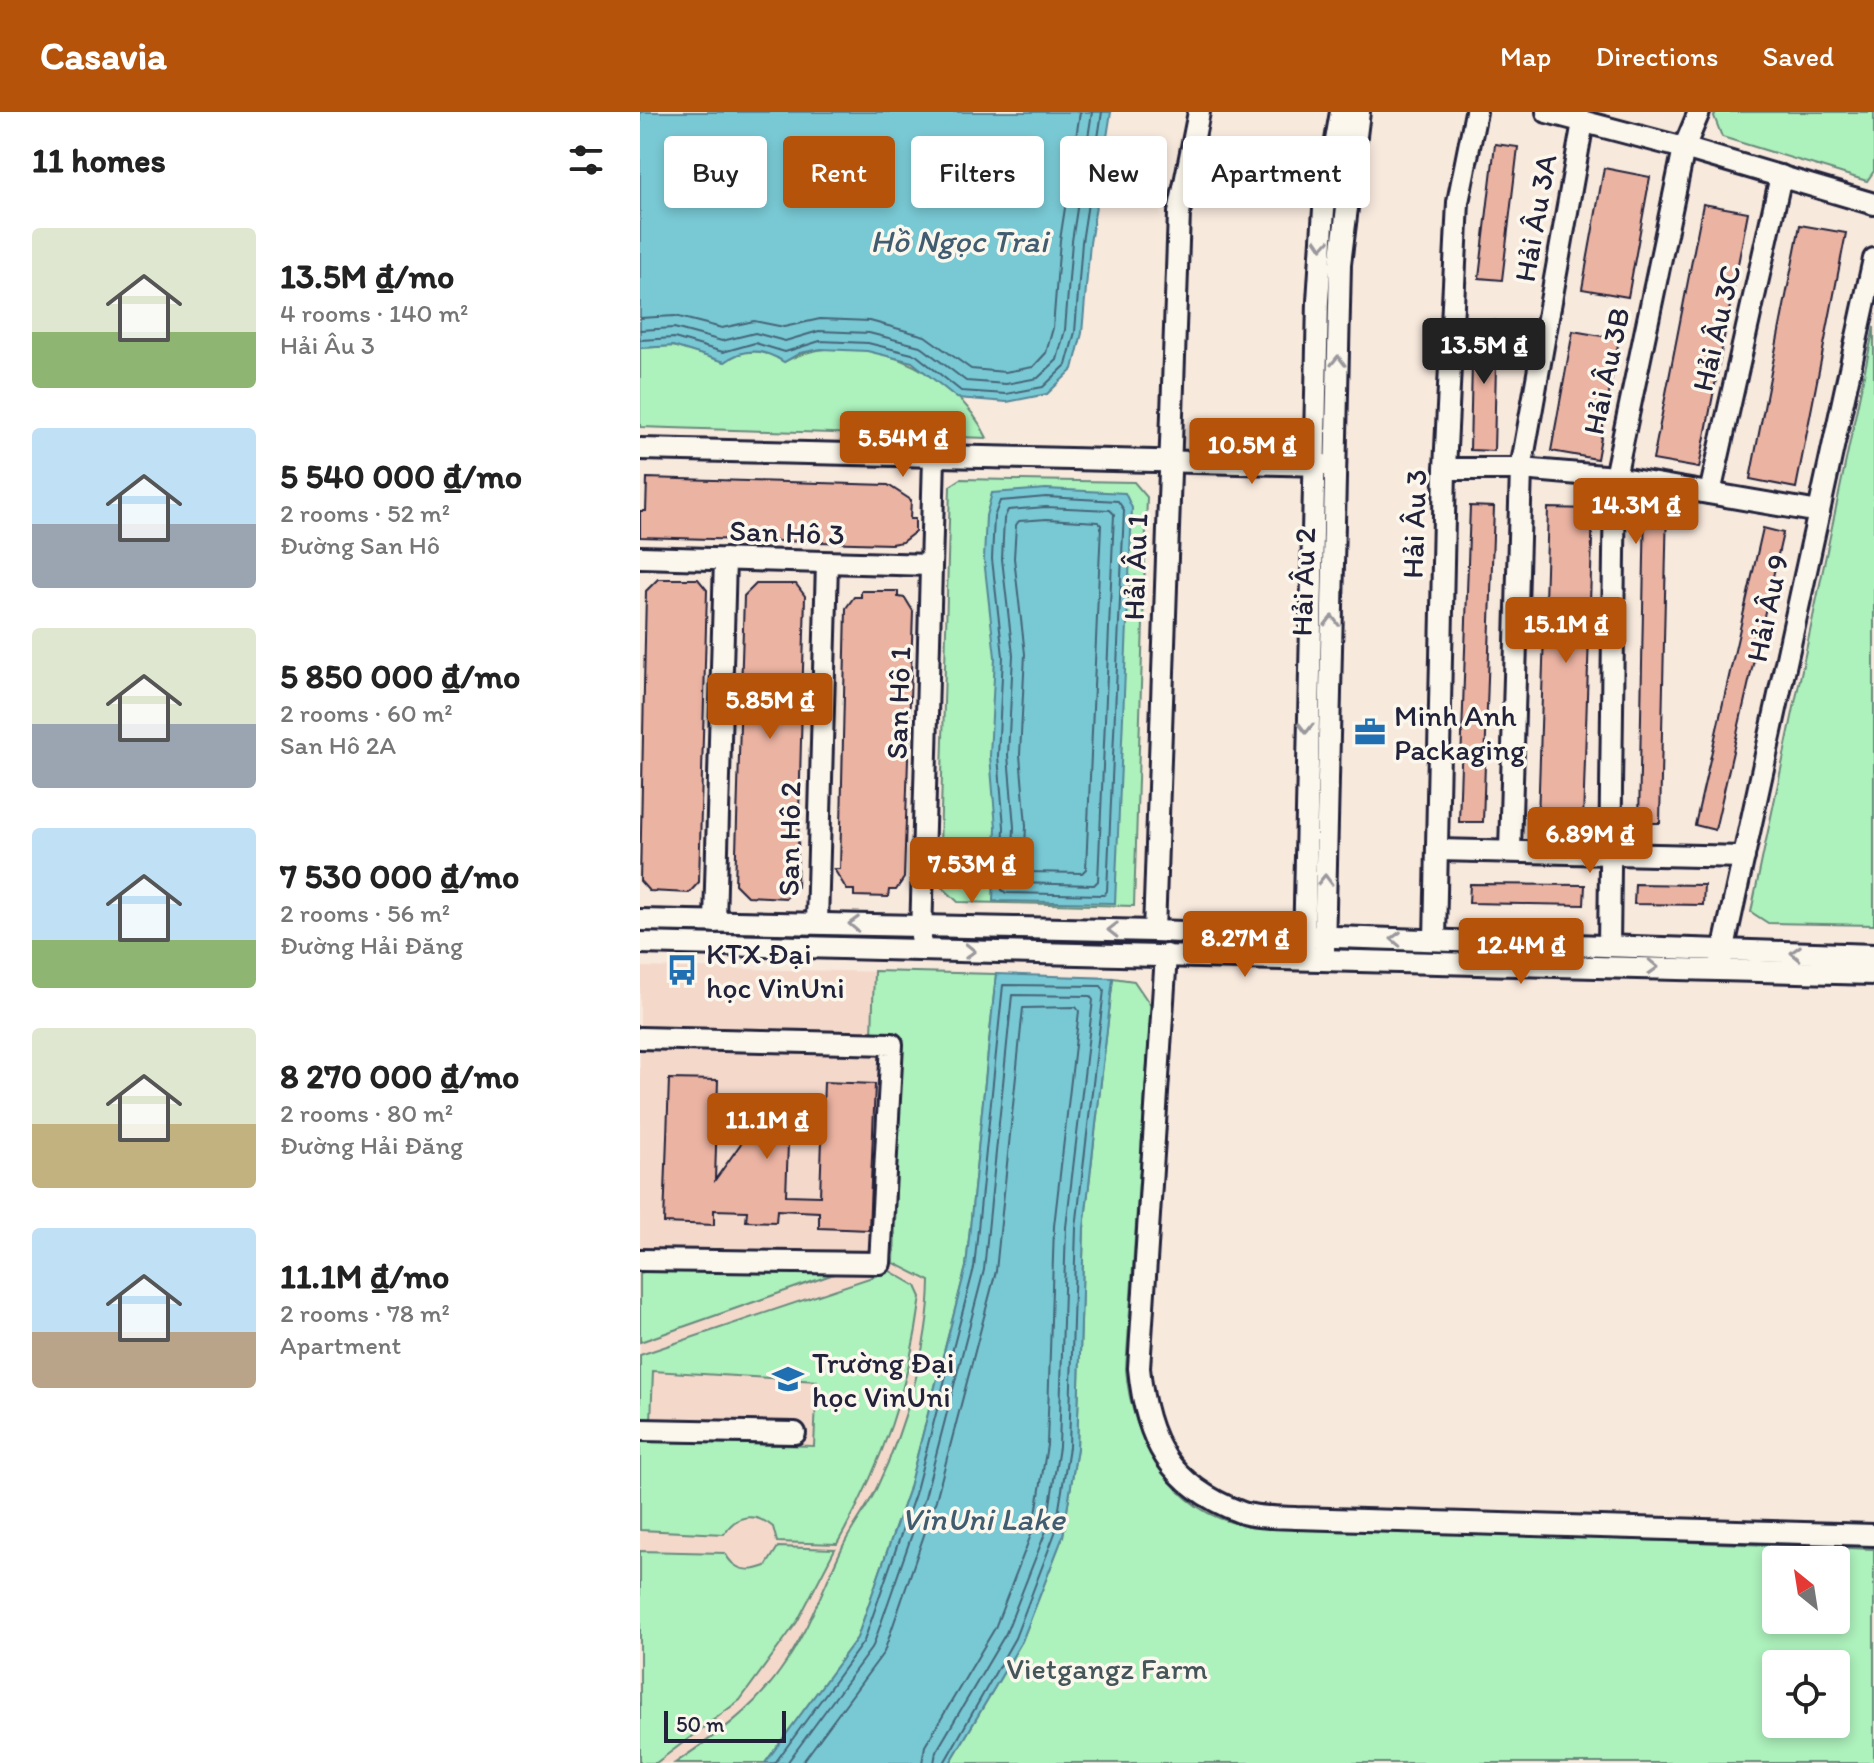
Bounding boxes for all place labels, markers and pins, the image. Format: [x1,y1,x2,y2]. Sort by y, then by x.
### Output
pin: 13.5M ₫ [1410,318,1558,386]
pin: 5.54M ₫ [829,411,977,479]
pin: 10.5M ₫ [1178,418,1326,486]
pin: 14.3M ₫ [1562,478,1710,546]
pin: 15.1M ₫ [1492,597,1640,665]
pin: 5.85M ₫ [696,673,844,741]
place label: Minh Anh Packaging [1394,697,1526,768]
office icon: Minh Anh Packaging [1353,715,1387,749]
pin: 6.89M ₫ [1516,807,1664,875]
pin: 7.53M ₫ [898,837,1046,905]
pin: 8.27M ₫ [1171,911,1319,979]
pin: 12.4M ₫ [1447,918,1595,986]
place label: KTX Đại học VinUni [706,935,845,1006]
bus stop icon: KTX Đại học VinUni [665,953,699,987]
pin: 11.1M ₫ [693,1093,841,1161]
place label: Trường Đại học VinUni [812,1344,954,1415]
school or university icon: Trường Đại học VinUni [771,1362,805,1396]

